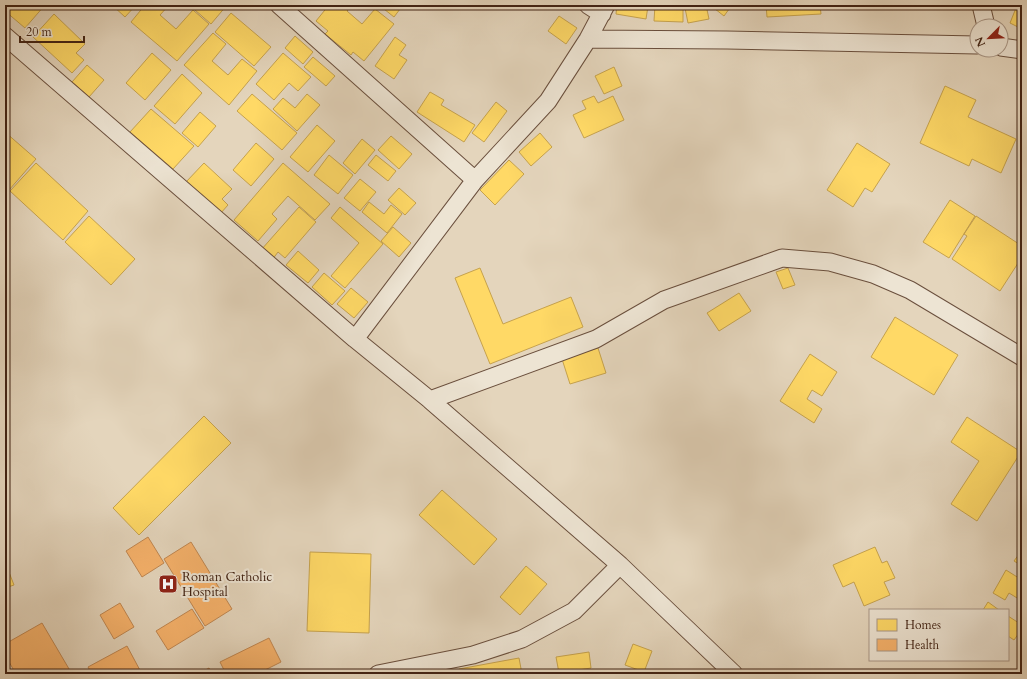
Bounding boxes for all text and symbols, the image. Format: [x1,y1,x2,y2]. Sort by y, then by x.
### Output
scale bar [20,18,84,44]
north arrow [969,18,1009,58]
text: 20 m [26,24,53,40]
text: N [971,34,989,49]
place label: Roman Catholic Hospital [182,568,272,601]
hospital icon: Roman Catholic Hospital [157,573,179,595]
legend [869,609,1009,661]
text: Homes [905,617,941,633]
text: Health [905,637,940,653]

